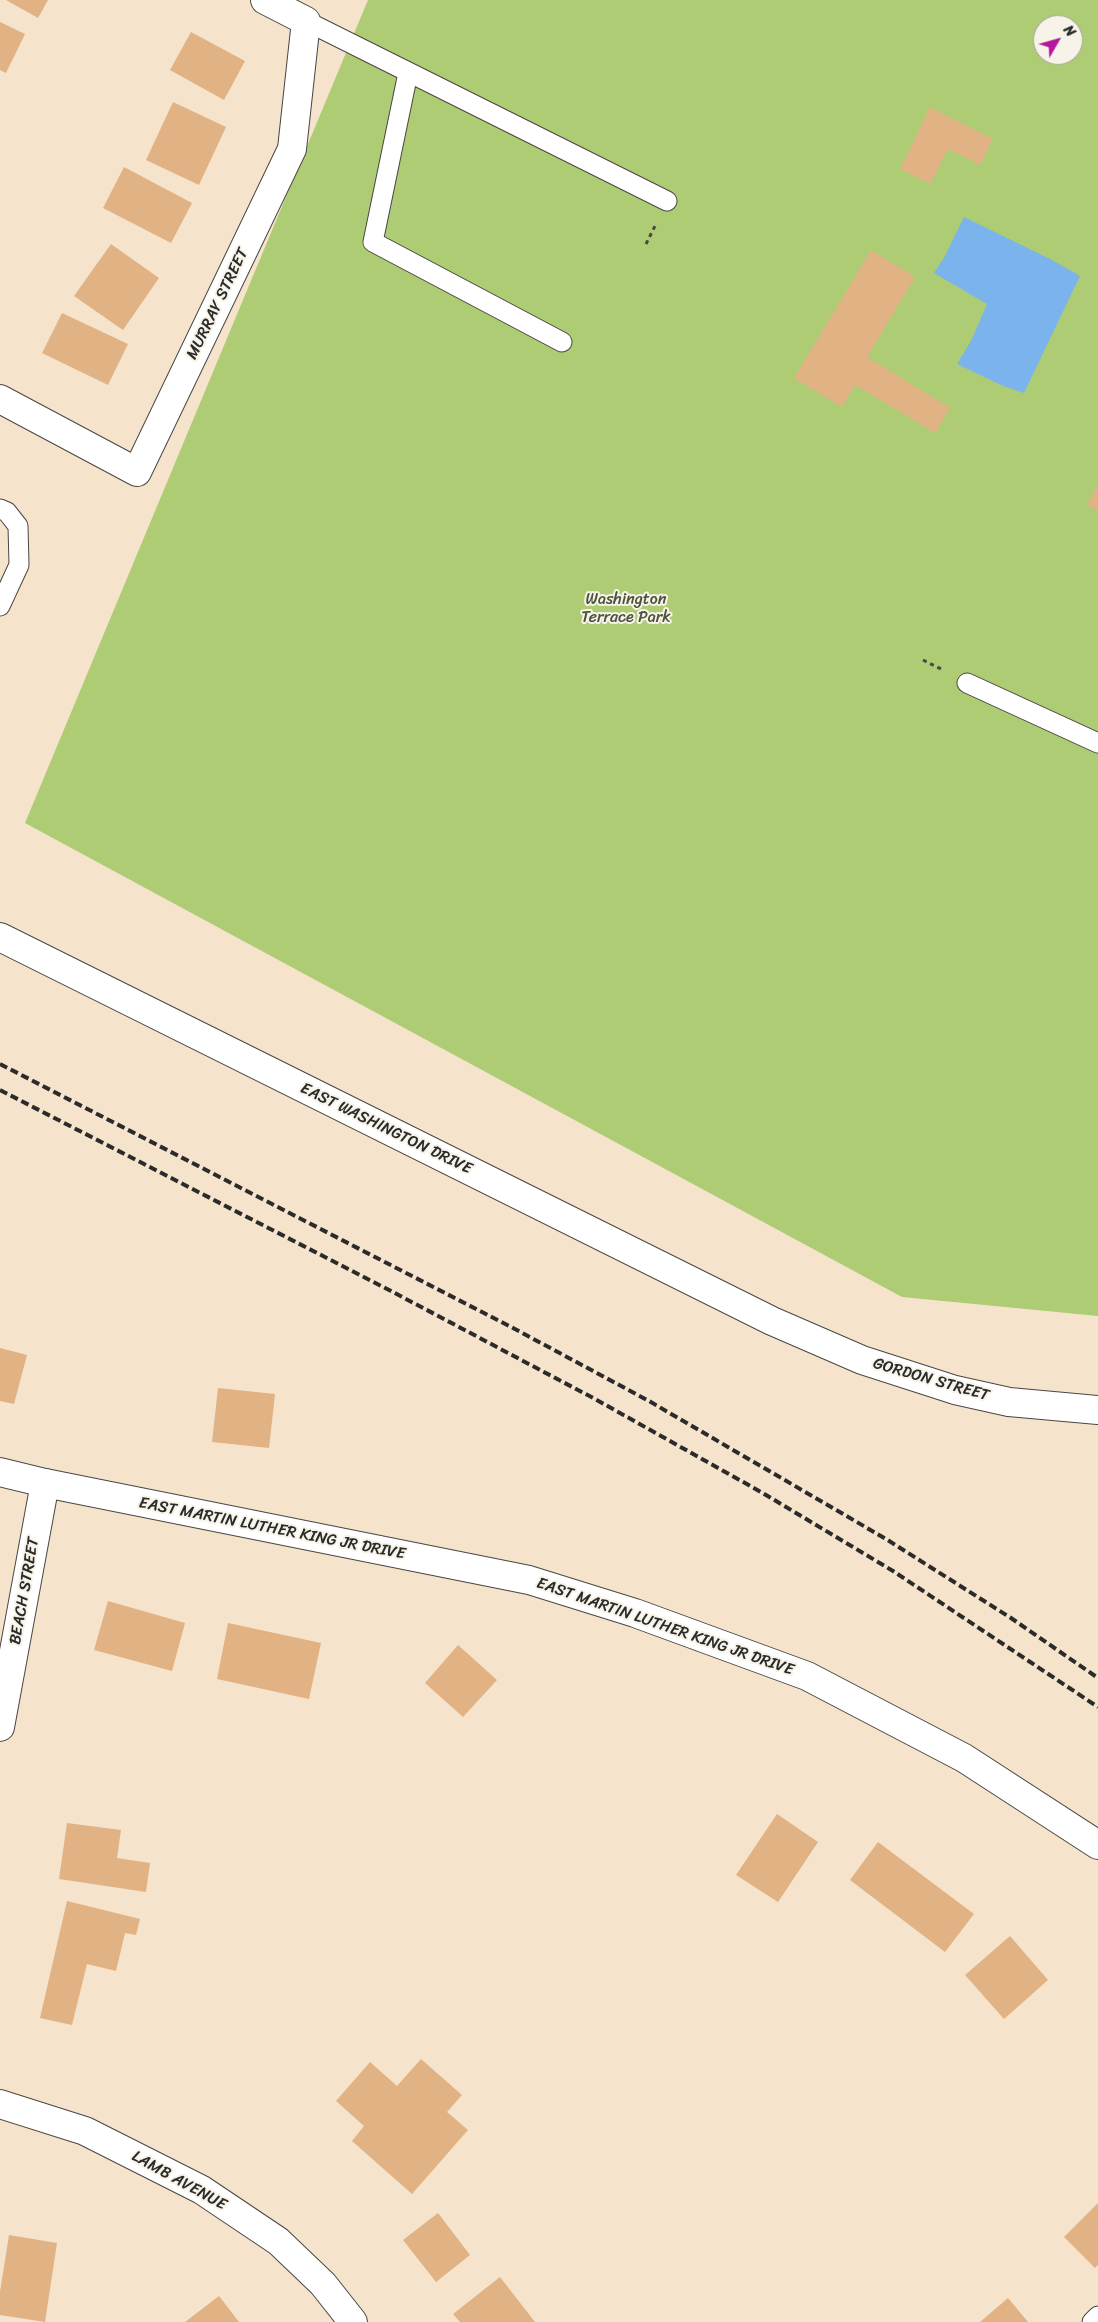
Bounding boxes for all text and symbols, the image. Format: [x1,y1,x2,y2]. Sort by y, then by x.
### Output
north arrow [1033,15,1083,65]
text: N [1057,20,1082,43]
street label: MURRAY STREET [183,245,253,363]
park label: Washington Terrace Park [581,590,671,628]
street label: EAST WASHINGTON DRIVE [297,1079,475,1179]
street label: GORDON STREET [871,1354,991,1406]
street label: EAST MARTIN LUTHER KING JR DRIVE [137,1494,407,1564]
street label: BEACH STREET [6,1536,44,1646]
street label: EAST MARTIN LUTHER KING JR DRIVE [534,1574,796,1680]
street label: LAMB AVENUE [128,2147,230,2215]

